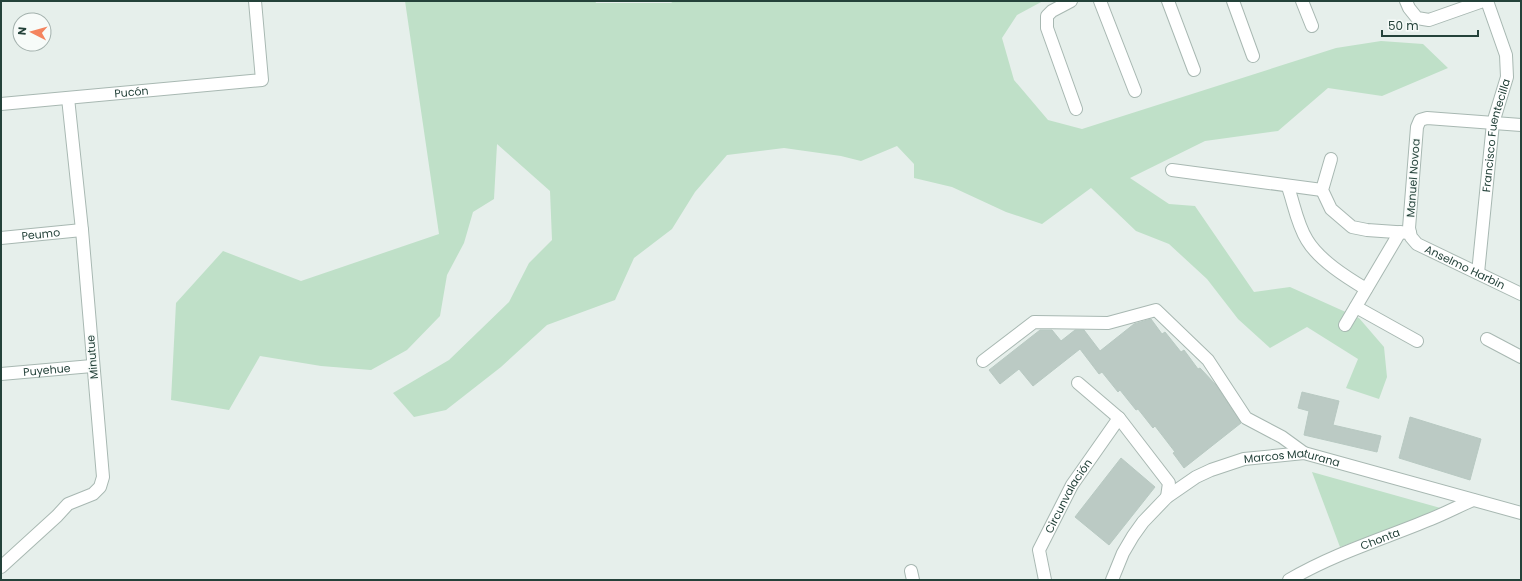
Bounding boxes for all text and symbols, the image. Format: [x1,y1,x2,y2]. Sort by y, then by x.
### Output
north arrow [12,12,52,52]
scale bar [1382,12,1478,38]
text: 50 m [1388,17,1419,34]
text: N [14,26,30,36]
street label: Francisco Fuentecilla [1478,77,1514,193]
street label: Pucón [114,82,149,102]
street label: Manuel Novoa [1402,138,1424,218]
street label: Peumo [21,224,61,244]
street label: Anselmo Harbin [1422,241,1508,293]
street label: Minutue [82,334,102,380]
street label: Puyehue [23,360,71,380]
street label: Marcos Maturana [1243,445,1342,471]
street label: Circunvalación [1041,456,1096,536]
street label: Chonta [1358,524,1402,554]

